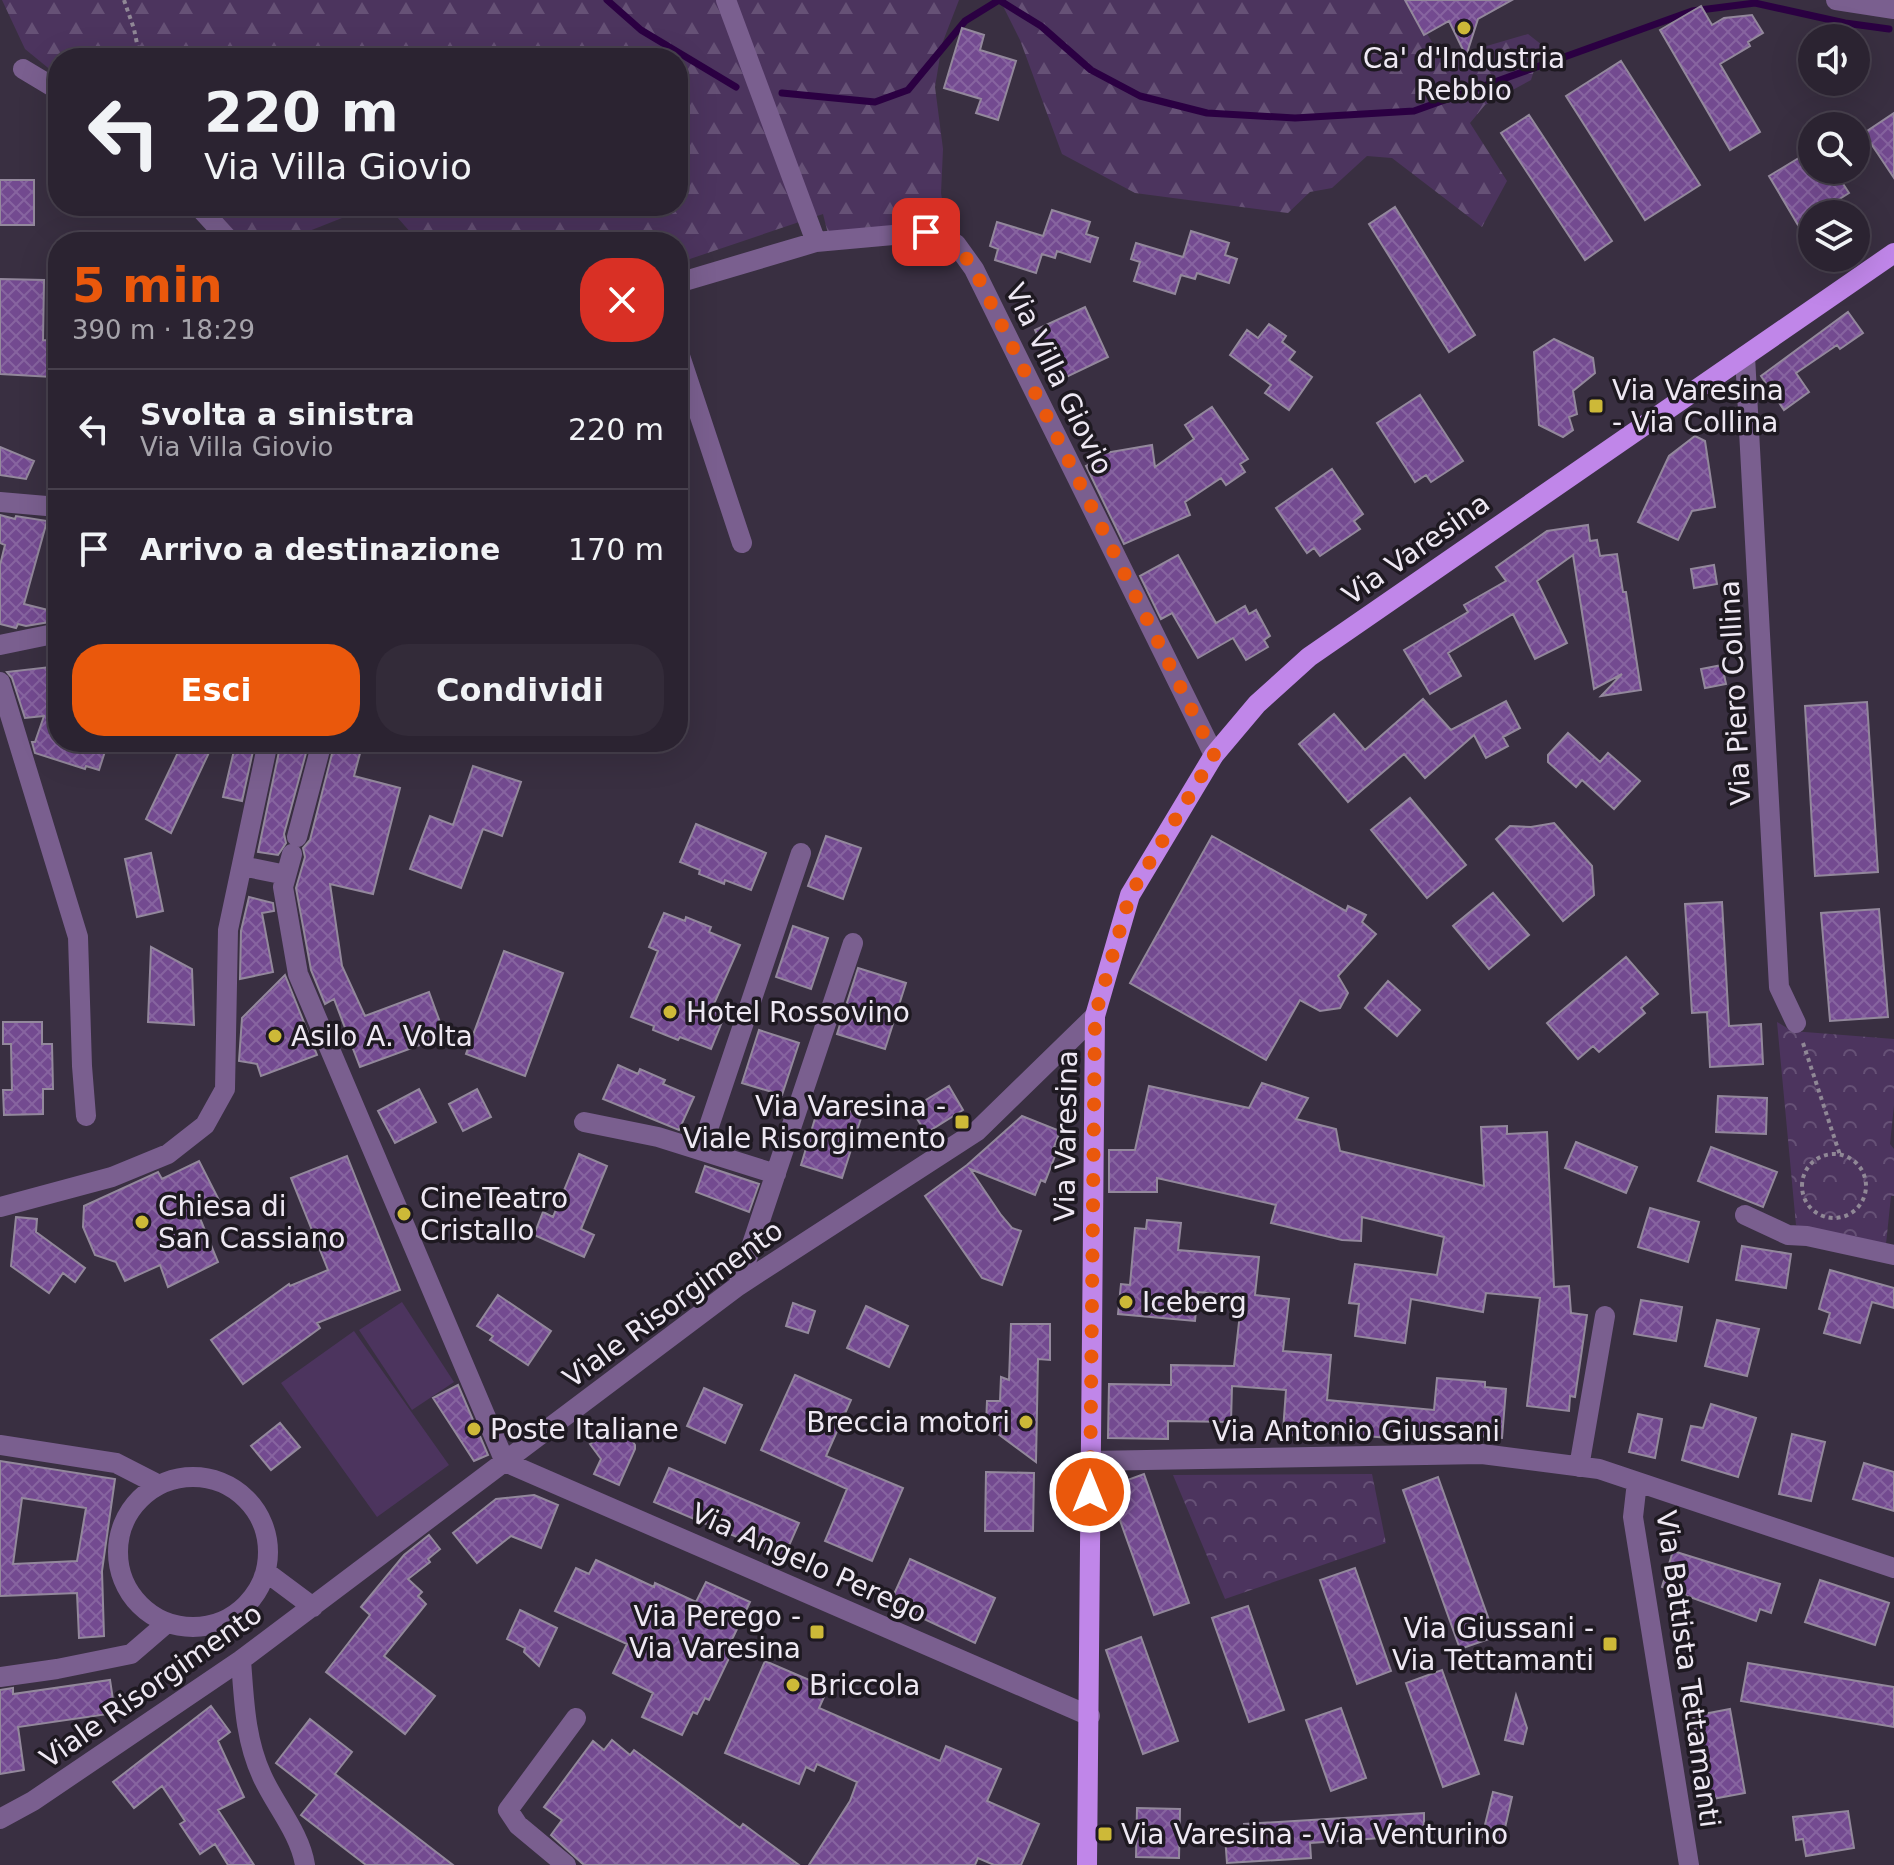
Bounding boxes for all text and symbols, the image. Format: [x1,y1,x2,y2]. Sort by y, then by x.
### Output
marker: Ca' d'Industria Rebbio [1455,19,1473,37]
map controls [1798,24,1870,272]
button: sound [1798,24,1870,96]
place label: Ca' d'Industria Rebbio [1363,42,1565,107]
text: 220 m [204,79,399,144]
icon: left [72,80,176,184]
button: search [1798,112,1870,184]
text: Via Villa Giovio [204,146,472,187]
pin [892,198,960,266]
button: layers [1798,200,1870,272]
icon: arrive [904,210,948,254]
text: 5 min [72,257,223,313]
button: close [580,258,664,342]
street label: Via Villa Giovio [998,278,1120,480]
text: 390 m · 18:29 [72,315,255,345]
place label: Via Varesina - Via Collina [1612,374,1784,439]
text: Svolta a sinistra [140,397,415,432]
marker: Via Varesina - Via Collina [1587,397,1605,415]
icon: left [72,407,116,451]
text: 220 m [568,412,664,447]
text: Via Villa Giovio [140,432,334,462]
street label: Via Varesina [1336,486,1496,612]
icon: arrive [72,527,116,571]
text: Arrivo a destinazione [140,532,500,567]
text: 170 m [568,532,664,567]
street label: Via Piero Collina [1713,580,1757,806]
button: Esci [72,644,360,736]
button: Condividi [376,644,664,736]
place label: Hotel Rossovino [686,996,910,1029]
marker: Hotel Rossovino [661,1003,679,1021]
place label: Asilo A. Volta [291,1020,473,1053]
marker: Asilo A. Volta [266,1027,284,1045]
street label: Via Varesina [1048,1050,1084,1222]
place label: Via Varesina - Viale Risorgimento [683,1090,946,1155]
marker: Via Varesina - Viale Risorgimento [953,1113,971,1131]
place label: CineTeatro Cristallo [420,1182,568,1247]
place label: Chiesa di San Cassiano [158,1190,345,1255]
marker: CineTeatro Cristallo [395,1205,413,1223]
marker: Chiesa di San Cassiano [133,1213,151,1231]
street label: Viale Risorgimento [557,1213,789,1395]
place label: Iceberg [1142,1286,1247,1319]
marker: Iceberg [1117,1293,1135,1311]
place label: Breccia motori [806,1406,1010,1439]
place label: Poste Italiane [490,1413,679,1446]
marker: Breccia motori [1017,1413,1035,1431]
street label: Via Antonio Giussani [1212,1415,1500,1448]
marker: Poste Italiane [465,1420,483,1438]
position arrow [1048,1450,1132,1534]
street label: Via Angelo Perego [686,1496,932,1630]
street label: Via Battista Tettamanti [1649,1508,1727,1830]
street label: Viale Risorgimento [34,1597,268,1775]
place label: Via Perego - Via Varesina [629,1600,801,1665]
place label: Via Giussani - Via Tettamanti [1392,1612,1594,1677]
marker: Via Perego - Via Varesina [808,1623,826,1641]
marker: Via Giussani - Via Tettamanti [1601,1635,1619,1653]
place label: Briccola [809,1669,920,1702]
marker: Briccola [784,1676,802,1694]
place label: Via Varesina - Via Venturino [1121,1818,1508,1851]
marker: Via Varesina - Via Venturino [1096,1825,1114,1843]

